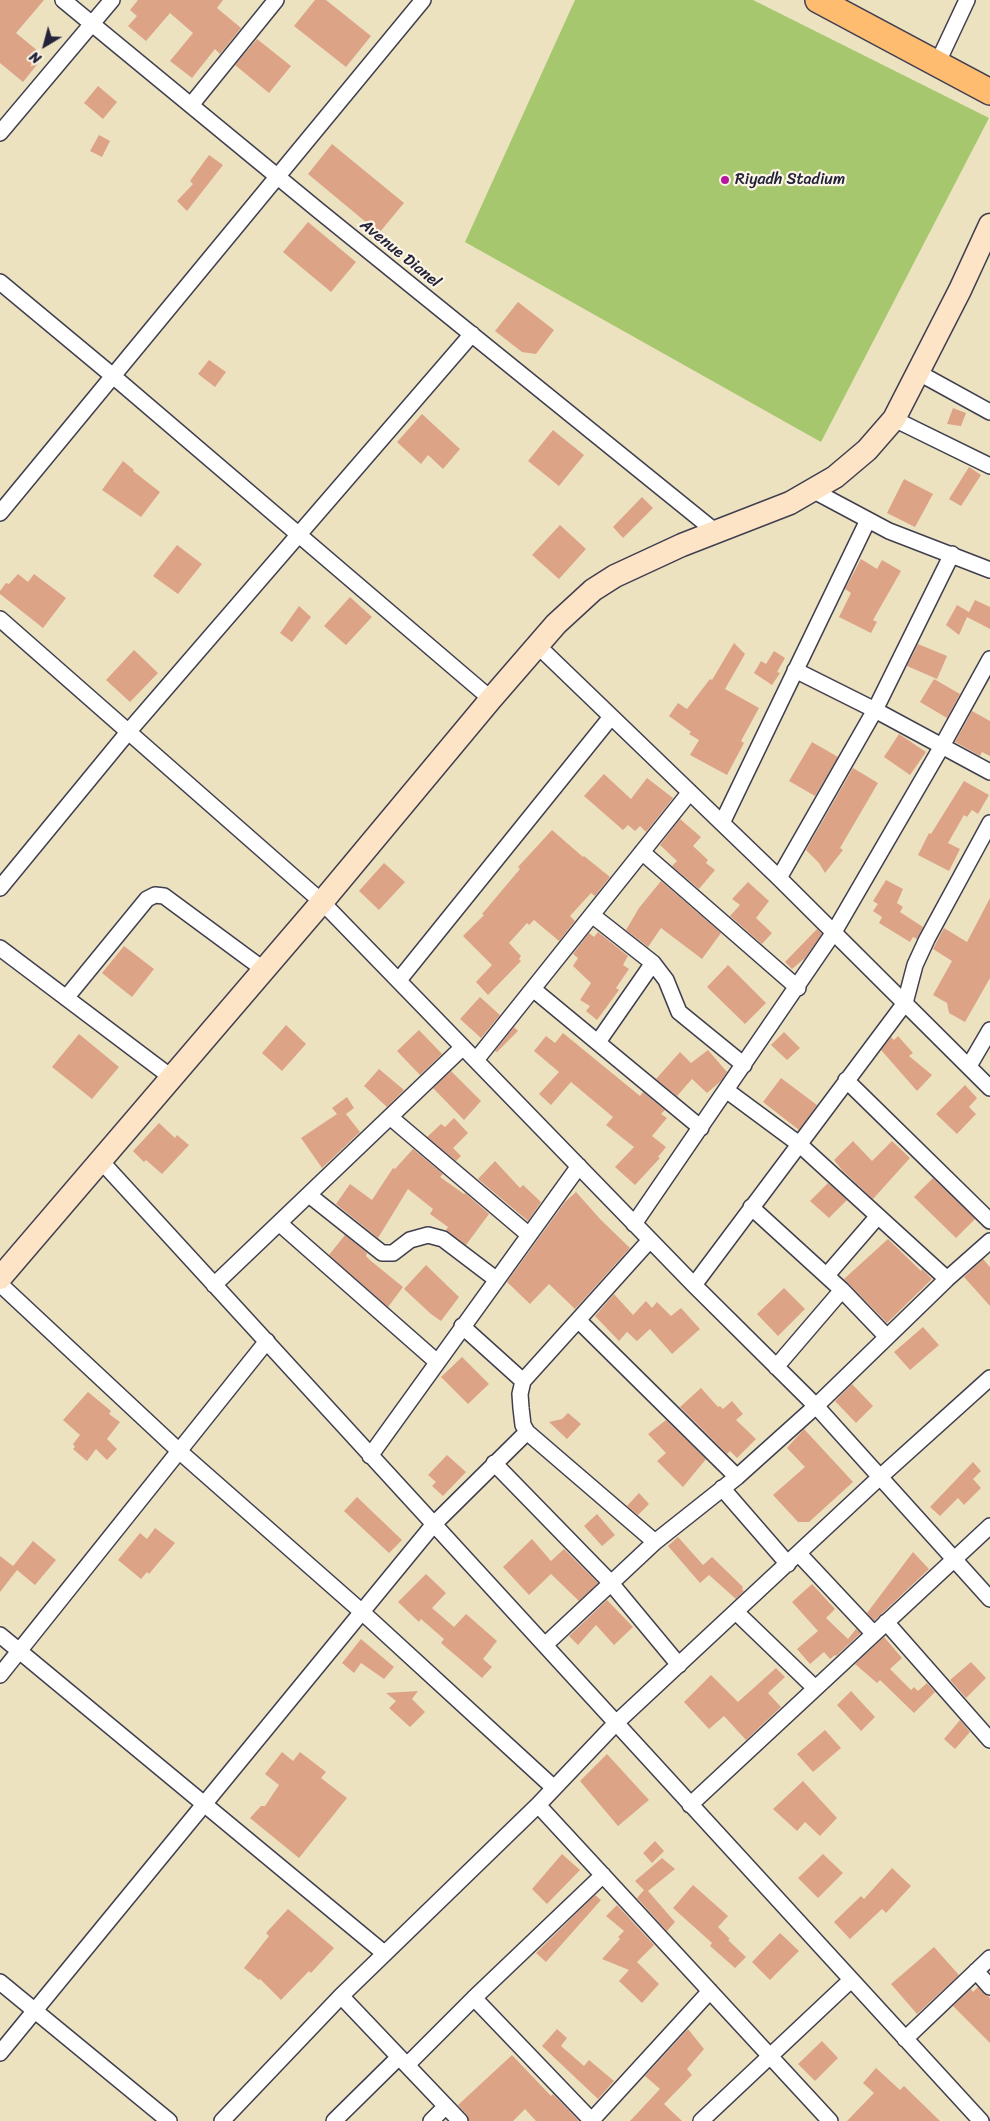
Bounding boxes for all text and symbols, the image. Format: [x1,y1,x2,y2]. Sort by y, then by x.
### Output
north arrow [20,20,70,70]
text: N [24,44,47,70]
place label: Riyadh Stadium [735,170,845,190]
marker: Riyadh Stadium [719,174,731,186]
street label: Avenue Dianel [356,216,444,292]

